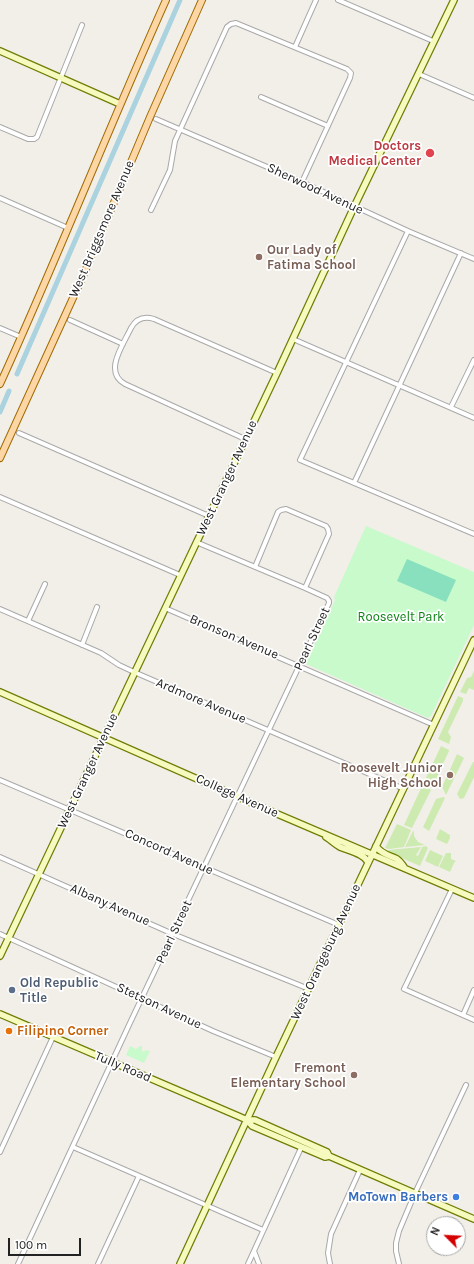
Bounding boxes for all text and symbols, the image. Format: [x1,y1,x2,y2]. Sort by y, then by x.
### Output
place label: Doctors Medical Center [328,138,421,169]
marker: Doctors Medical Center [424,147,436,159]
street label: West Briggsmore Avenue [66,158,138,300]
street label: Sherwood Avenue [264,160,366,218]
place label: Our Lady of Fatima School [267,242,356,273]
marker: Our Lady of Fatima School [254,252,264,262]
street label: West Granger Avenue [193,418,261,538]
street label: Pearl Street [291,605,333,673]
park label: Roosevelt Park [358,609,444,625]
street label: Bronson Avenue [187,611,281,663]
street label: Ardmore Avenue [154,675,248,727]
street label: West Granger Avenue [54,711,122,831]
place label: Roosevelt Junior High School [340,760,442,791]
marker: Roosevelt Junior High School [445,770,455,780]
street label: College Avenue [193,771,281,821]
street label: Concord Avenue [122,826,216,878]
street label: Albany Avenue [68,880,152,930]
street label: West Orangeburg Avenue [288,882,364,1022]
street label: Pearl Street [153,898,195,966]
place label: Old Republic Title [20,975,99,1006]
street label: Stetson Avenue [114,979,204,1033]
marker: Old Republic Title [7,985,17,995]
place label: Filipino Corner [17,1023,108,1039]
marker: Filipino Corner [4,1026,14,1036]
street label: Tully Road [92,1048,154,1086]
place label: Fremont Elementary School [231,1060,346,1091]
marker: Fremont Elementary School [349,1070,359,1080]
place label: MoTown Barbers [348,1189,448,1205]
marker: MoTown Barbers [451,1192,461,1202]
north arrow [426,1216,466,1256]
text: N [428,1225,443,1238]
scale bar [10,1230,83,1256]
text: 100 m [15,1238,47,1252]

